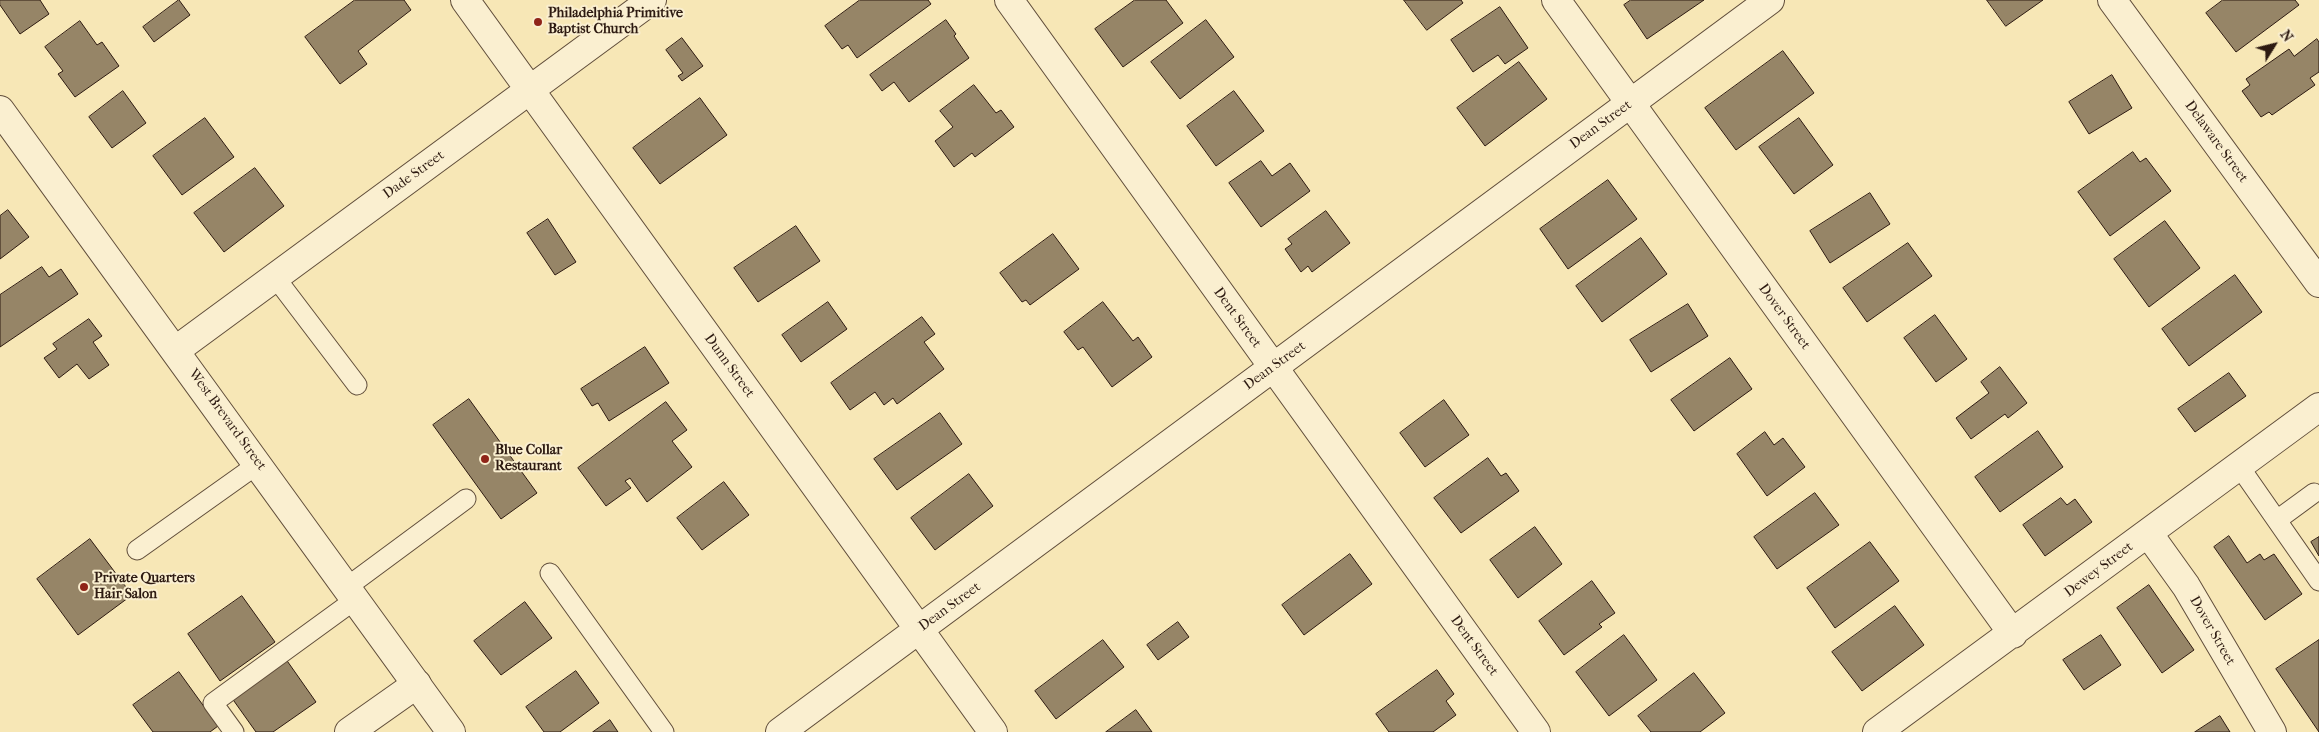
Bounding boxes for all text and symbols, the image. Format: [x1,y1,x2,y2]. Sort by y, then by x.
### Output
place label: Philadelphia Primitive Baptist Church [548,6,683,38]
marker: Philadelphia Primitive Baptist Church [532,16,544,28]
north arrow [2249,20,2299,70]
text: N [2277,27,2297,45]
street label: Dean Street [1567,97,1635,153]
street label: Delaware Street [2181,98,2251,186]
street label: Dade Street [380,147,448,203]
street label: Dover Street [1755,281,1813,353]
street label: Dent Street [1209,285,1265,351]
street label: Dunn Street [700,331,758,401]
street label: Dean Street [1241,338,1309,394]
street label: West Brevard Street [185,366,269,474]
place label: Blue Collar Restaurant [495,443,562,476]
marker: Blue Collar Restaurant [479,453,491,465]
street label: Dewey Street [2061,539,2137,601]
place label: Private Quarters Hair Salon [94,571,195,604]
street label: Dean Street [916,579,984,635]
marker: Private Quarters Hair Salon [78,581,90,593]
street label: Dover Street [2185,593,2239,669]
street label: Dent Street [1446,613,1502,679]

